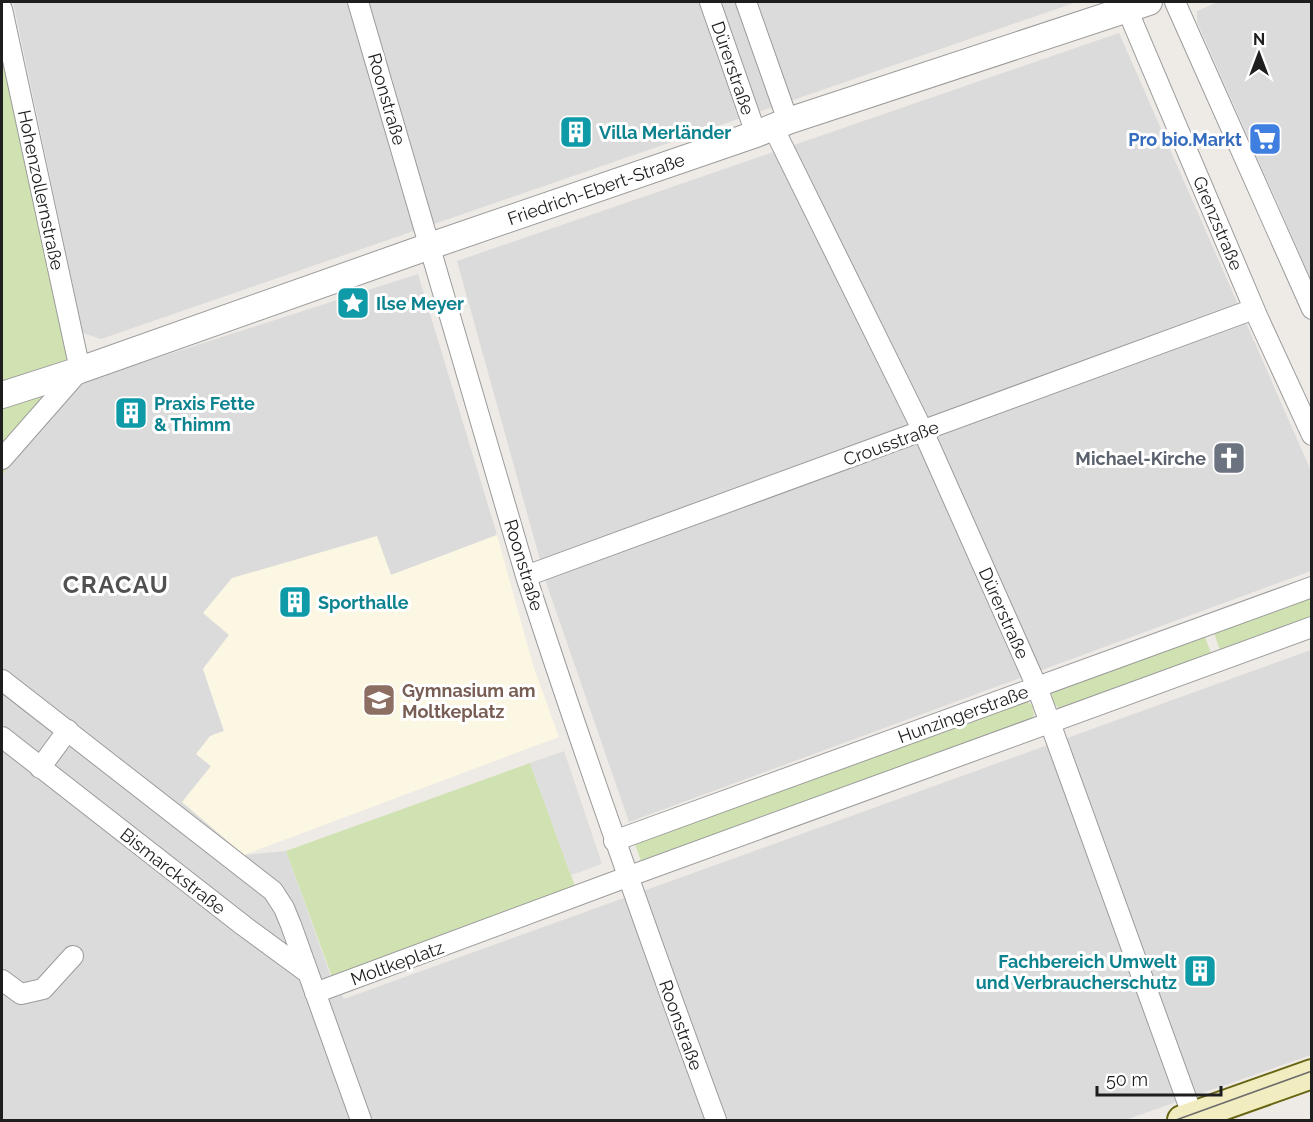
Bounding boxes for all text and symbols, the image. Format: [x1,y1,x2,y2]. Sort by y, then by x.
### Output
street label: Dürerstraße [707,18,759,118]
north arrow [1229,24,1289,84]
text: N [1253,30,1265,49]
street label: Roonstraße [364,51,410,148]
street label: Hohenzollernstraße [14,108,68,272]
building icon: Villa Merländer [558,114,594,150]
supermarket icon: Pro bio.Markt [1247,121,1283,157]
place label: Villa Merländer [599,122,731,143]
place label: Pro bio.Markt [1128,129,1242,150]
street label: Friedrich-Ebert-Straße [505,149,688,229]
street label: Grenzstraße [1189,173,1247,274]
place icon: Ilse Meyer [335,285,371,321]
place label: Ilse Meyer [376,293,464,314]
place label: Praxis Fette & Thimm [154,393,255,435]
building icon: Praxis Fette & Thimm [113,395,149,431]
street label: Crousstraße [841,416,942,470]
church icon: Michael-Kirche [1211,440,1247,476]
place label: Michael-Kirche [1075,448,1206,469]
street label: Roonstraße [500,517,548,614]
street label: Dürerstraße [975,564,1034,662]
district label: CRACAU [63,570,169,599]
building icon: Sporthalle [277,584,313,620]
place label: Sporthalle [318,592,409,613]
place label: Gymnasium am Moltkeplatz [402,680,536,722]
street label: Hunzingerstraße [895,681,1031,747]
school or university icon: Gymnasium am Moltkeplatz [361,682,397,718]
street label: Bismarckstraße [116,823,230,919]
street label: Moltkeplatz [348,936,447,990]
place label: Fachbereich Umwelt und Verbraucherschutz [976,951,1177,993]
building icon: Fachbereich Umwelt und Verbraucherschutz [1182,953,1218,989]
street label: Roonstraße [655,977,707,1073]
scale bar [1097,1059,1222,1097]
text: 50 m [1106,1069,1148,1090]

